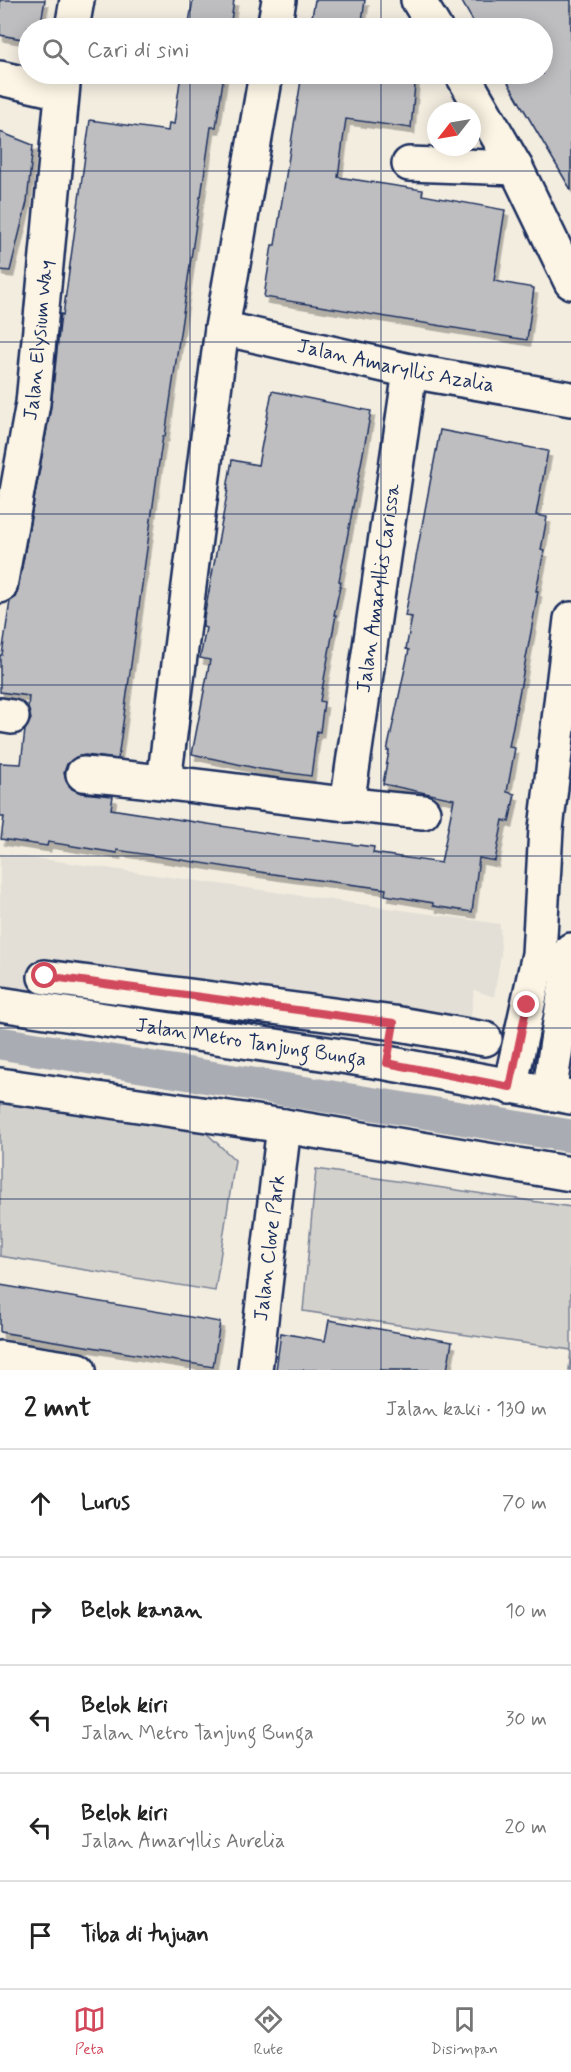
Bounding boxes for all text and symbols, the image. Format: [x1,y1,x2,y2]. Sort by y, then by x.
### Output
search box [18,18,553,84]
icon: search [39,35,72,68]
text: Cari di sini [87,37,189,65]
north arrow [427,102,481,156]
street label: Jalan Elysium Way [17,259,60,423]
street label: Jalan Amaryllis Azalia [295,332,497,399]
street label: Jalan Amaryllis Carissa [350,481,407,695]
route start [31,962,57,988]
route end [513,991,539,1017]
street label: Jalan Metro Tanjung Bunga [134,1011,368,1074]
street label: Jalan Clove Park [247,1173,292,1323]
text: 2 mnt [24,1392,91,1426]
text: Jalan kaki · 130 m [385,1396,547,1423]
icon: ahead [24,1487,57,1520]
text: Lurus [81,1489,130,1517]
text: 70 m [502,1490,547,1517]
icon: right [24,1595,57,1628]
text: Belok kanan [81,1597,202,1625]
text: 10 m [505,1598,547,1625]
text: Belok kiri [81,1692,168,1720]
icon: left [24,1703,57,1736]
text: 30 m [505,1706,547,1733]
text: Jalan Metro Tanjung Bunga [81,1720,314,1747]
text: Belok kiri [81,1800,168,1828]
icon: left [24,1811,57,1844]
text: 20 m [504,1814,547,1841]
text: Jalan Amaryllis Aurelia [81,1828,285,1855]
icon: arrive [24,1919,57,1952]
text: Tiba di tujuan [81,1921,209,1949]
tab: Peta [73,2003,106,2060]
tab: Rute [252,2003,285,2060]
tab: Disimpan [431,2003,498,2060]

